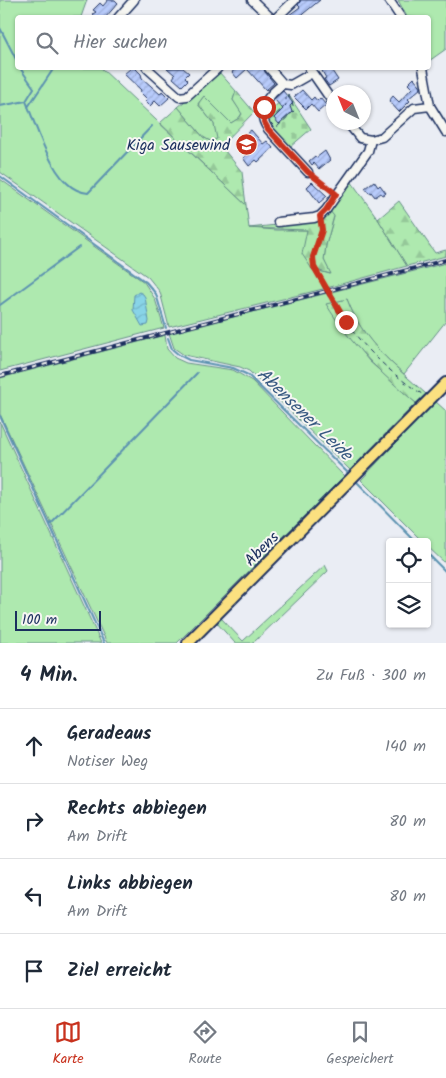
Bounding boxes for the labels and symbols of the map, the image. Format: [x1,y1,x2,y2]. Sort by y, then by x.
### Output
north arrow [326,85,371,130]
route start [253,96,276,119]
school or university icon: Kiga Sausewind [234,132,258,156]
place label: Kiga Sausewind [126,133,231,158]
route end [335,311,358,334]
water label: Abensener Leide [249,362,360,470]
street label: Abens [239,526,285,572]
scale bar [15,608,101,631]

